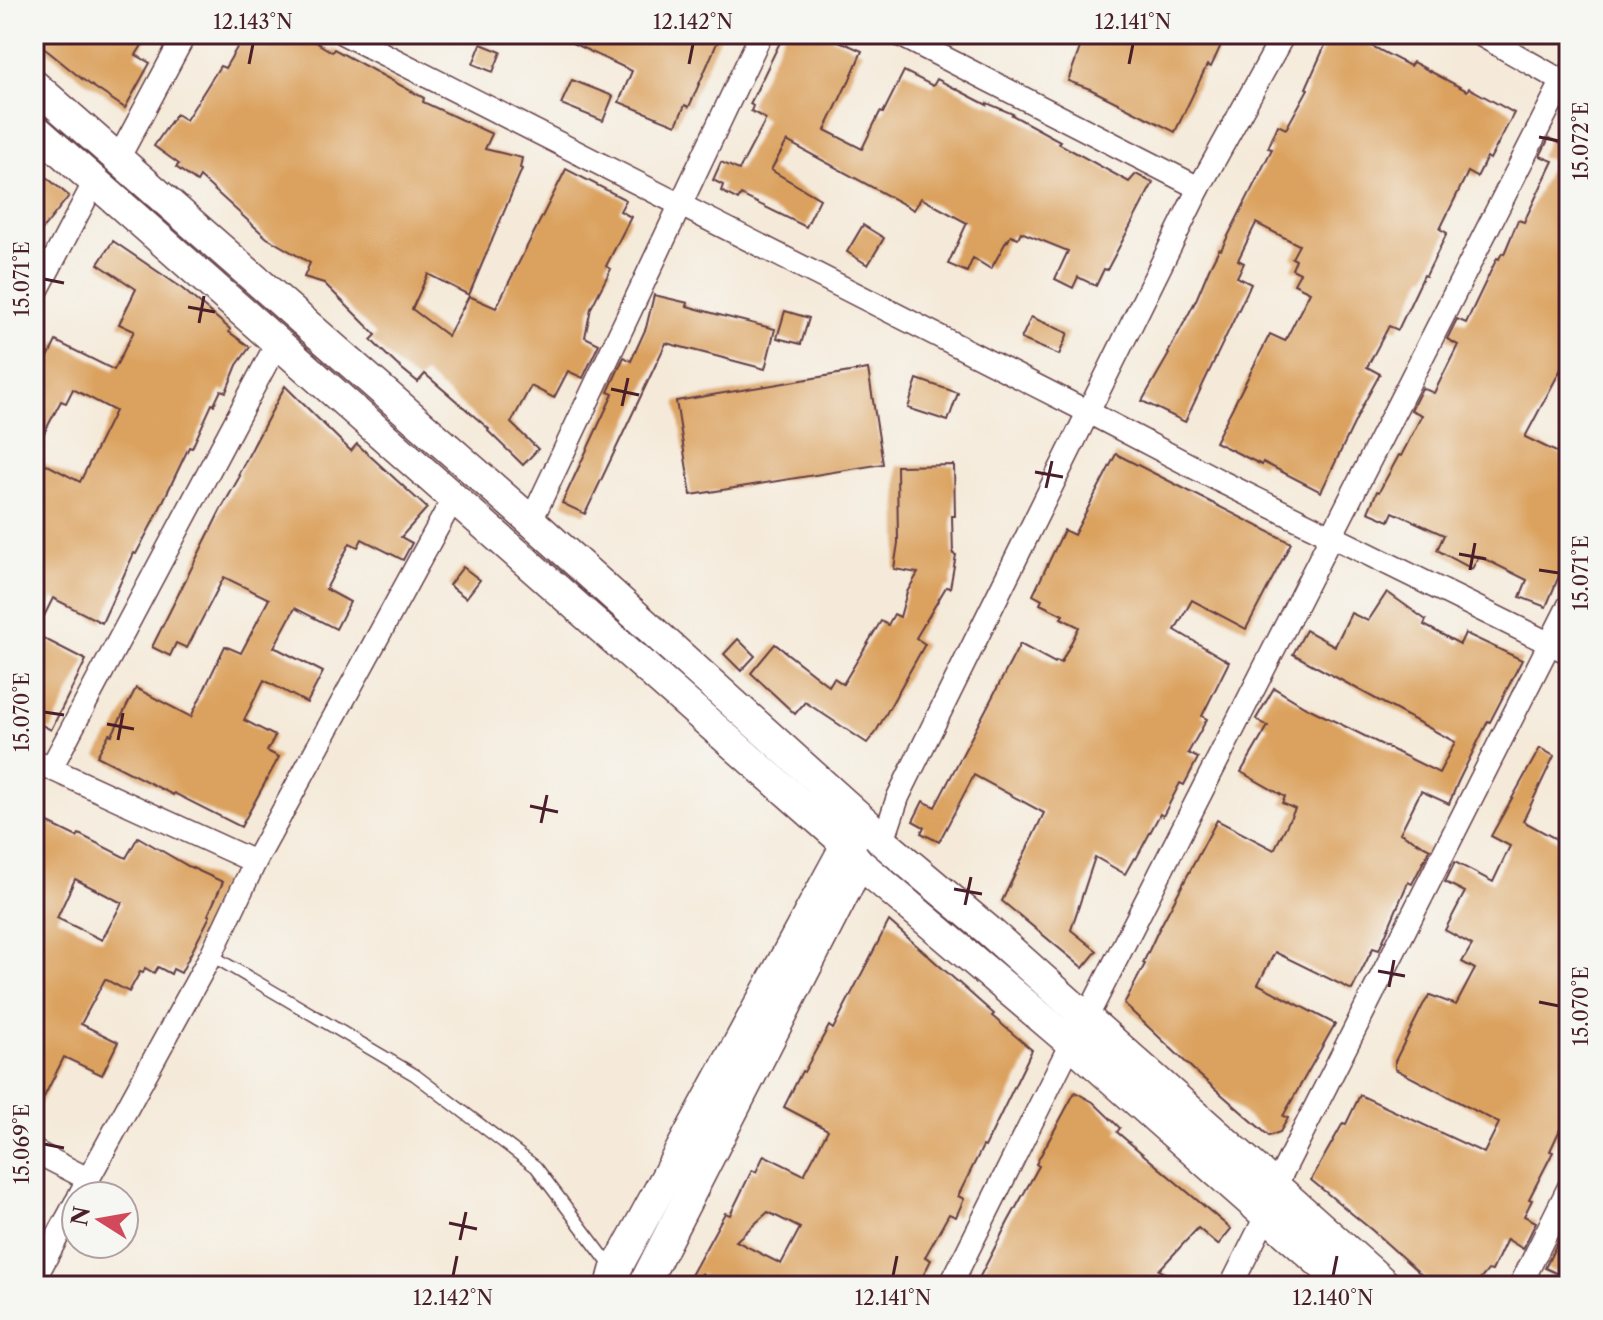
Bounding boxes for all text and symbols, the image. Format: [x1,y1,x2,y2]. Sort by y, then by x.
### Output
text: 12.143°N [213,10,293,34]
text: 12.142°N [653,10,733,34]
text: 12.141°N [1095,10,1171,34]
text: 15.072°E [1569,102,1593,180]
text: 15.071°E [10,241,34,317]
text: 15.071°E [1569,535,1593,611]
text: 15.070°E [10,672,34,752]
text: 15.070°E [1569,966,1593,1046]
text: 15.069°E [10,1104,34,1184]
north arrow [60,1180,140,1260]
text: N [66,1204,96,1228]
text: 12.142°N [413,1286,493,1310]
text: 12.141°N [855,1286,931,1310]
text: 12.140°N [1293,1286,1373,1310]

